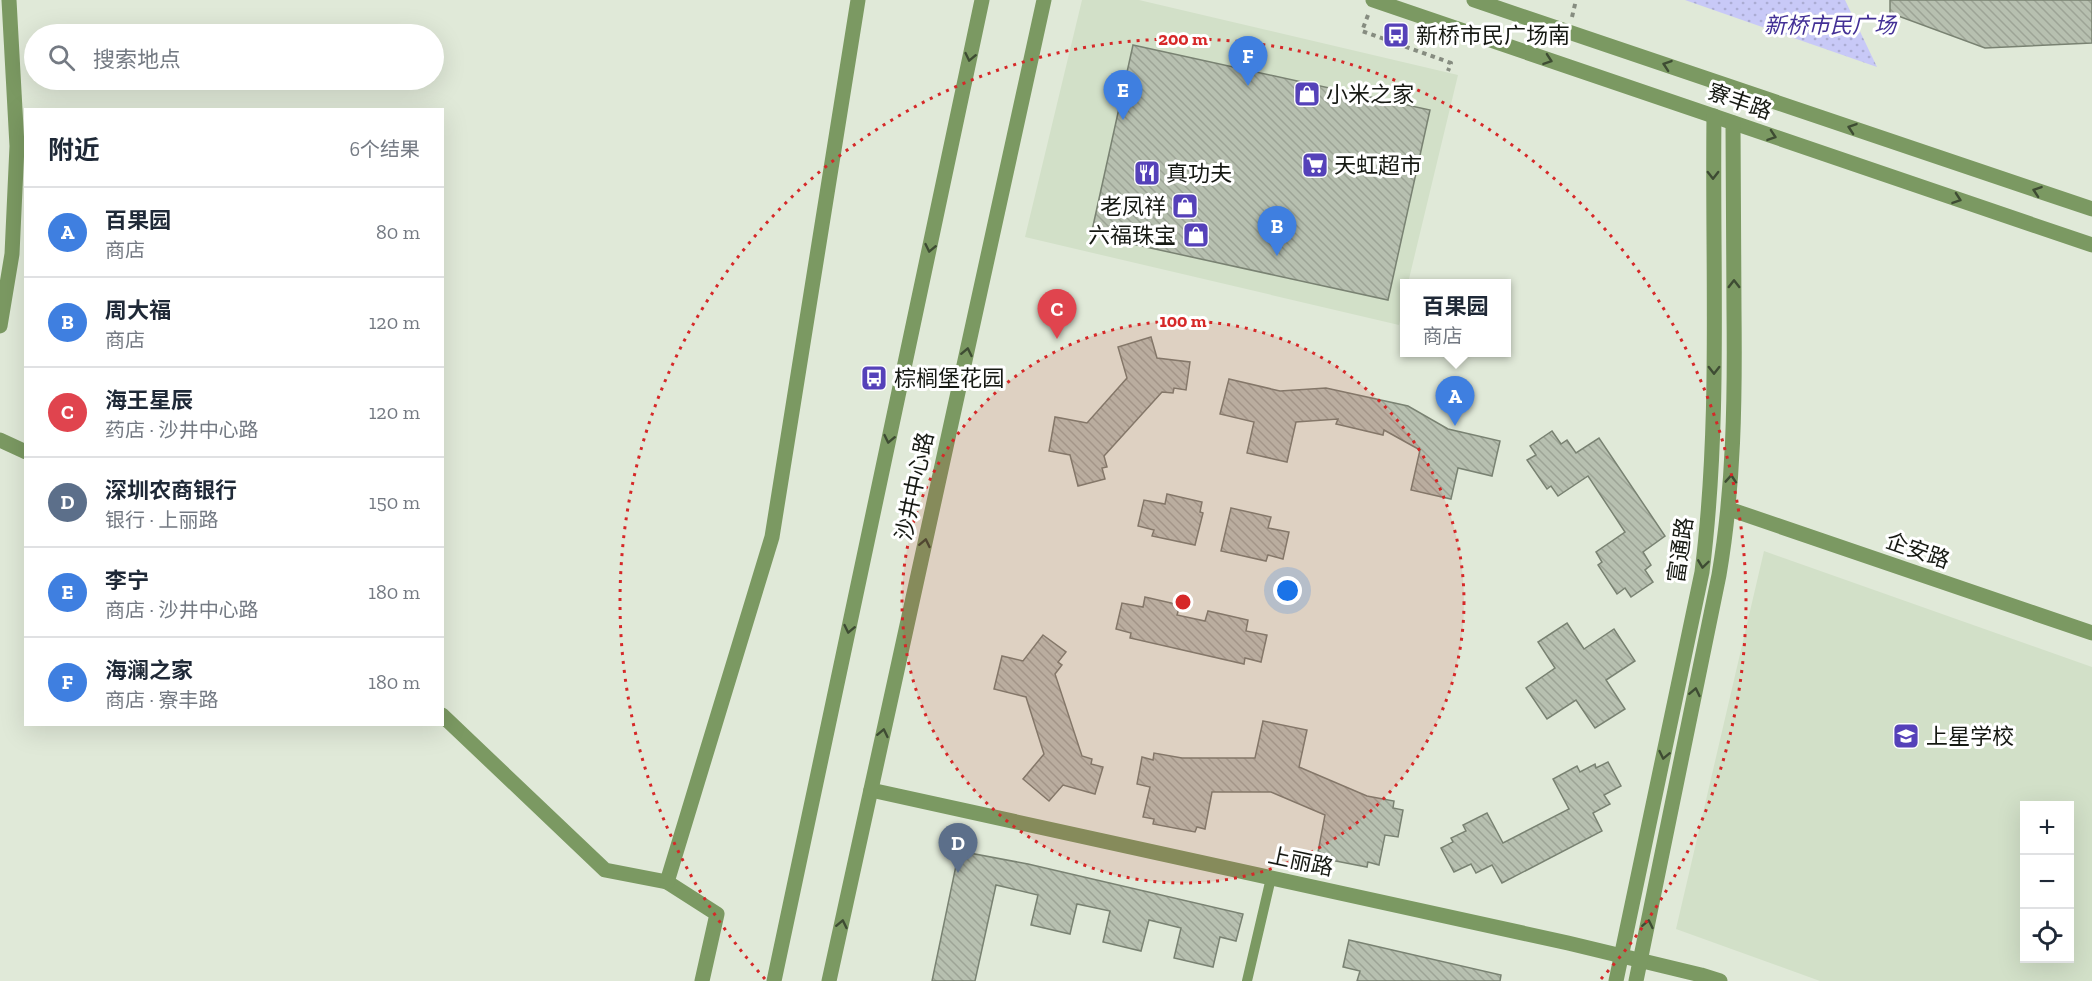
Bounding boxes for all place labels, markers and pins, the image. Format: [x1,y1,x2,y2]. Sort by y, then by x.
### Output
bus stop icon: 新桥市民广场南 [1381,20,1411,50]
place label: 新桥市民广场南 [1416,22,1570,49]
pin: F [1228,36,1268,86]
pin: E [1104,70,1142,120]
shop icon: 小米之家 [1292,79,1322,109]
place label: 小米之家 [1326,81,1414,108]
supermarket icon: 天虹超市 [1300,150,1330,180]
place label: 天虹超市 [1334,152,1422,179]
restaurant icon: 真功夫 [1132,158,1162,188]
place label: 真功夫 [1166,160,1232,187]
shop icon: 老凤祥 [1170,191,1200,221]
place label: 老凤祥 [1100,193,1166,220]
pin: B [1258,206,1296,256]
shop icon: 六福珠宝 [1181,220,1211,250]
place label: 六福珠宝 [1088,222,1176,249]
pin: C [1038,290,1076,339]
bus stop icon: 棕榈堡花园 [859,363,889,393]
place label: 棕榈堡花园 [894,365,1004,392]
pin: A [1436,376,1474,426]
centre of rings [1173,592,1193,612]
school or university icon: 上星学校 [1891,721,1921,751]
place label: 上星学校 [1926,723,2014,750]
pin: D [938,824,978,873]

